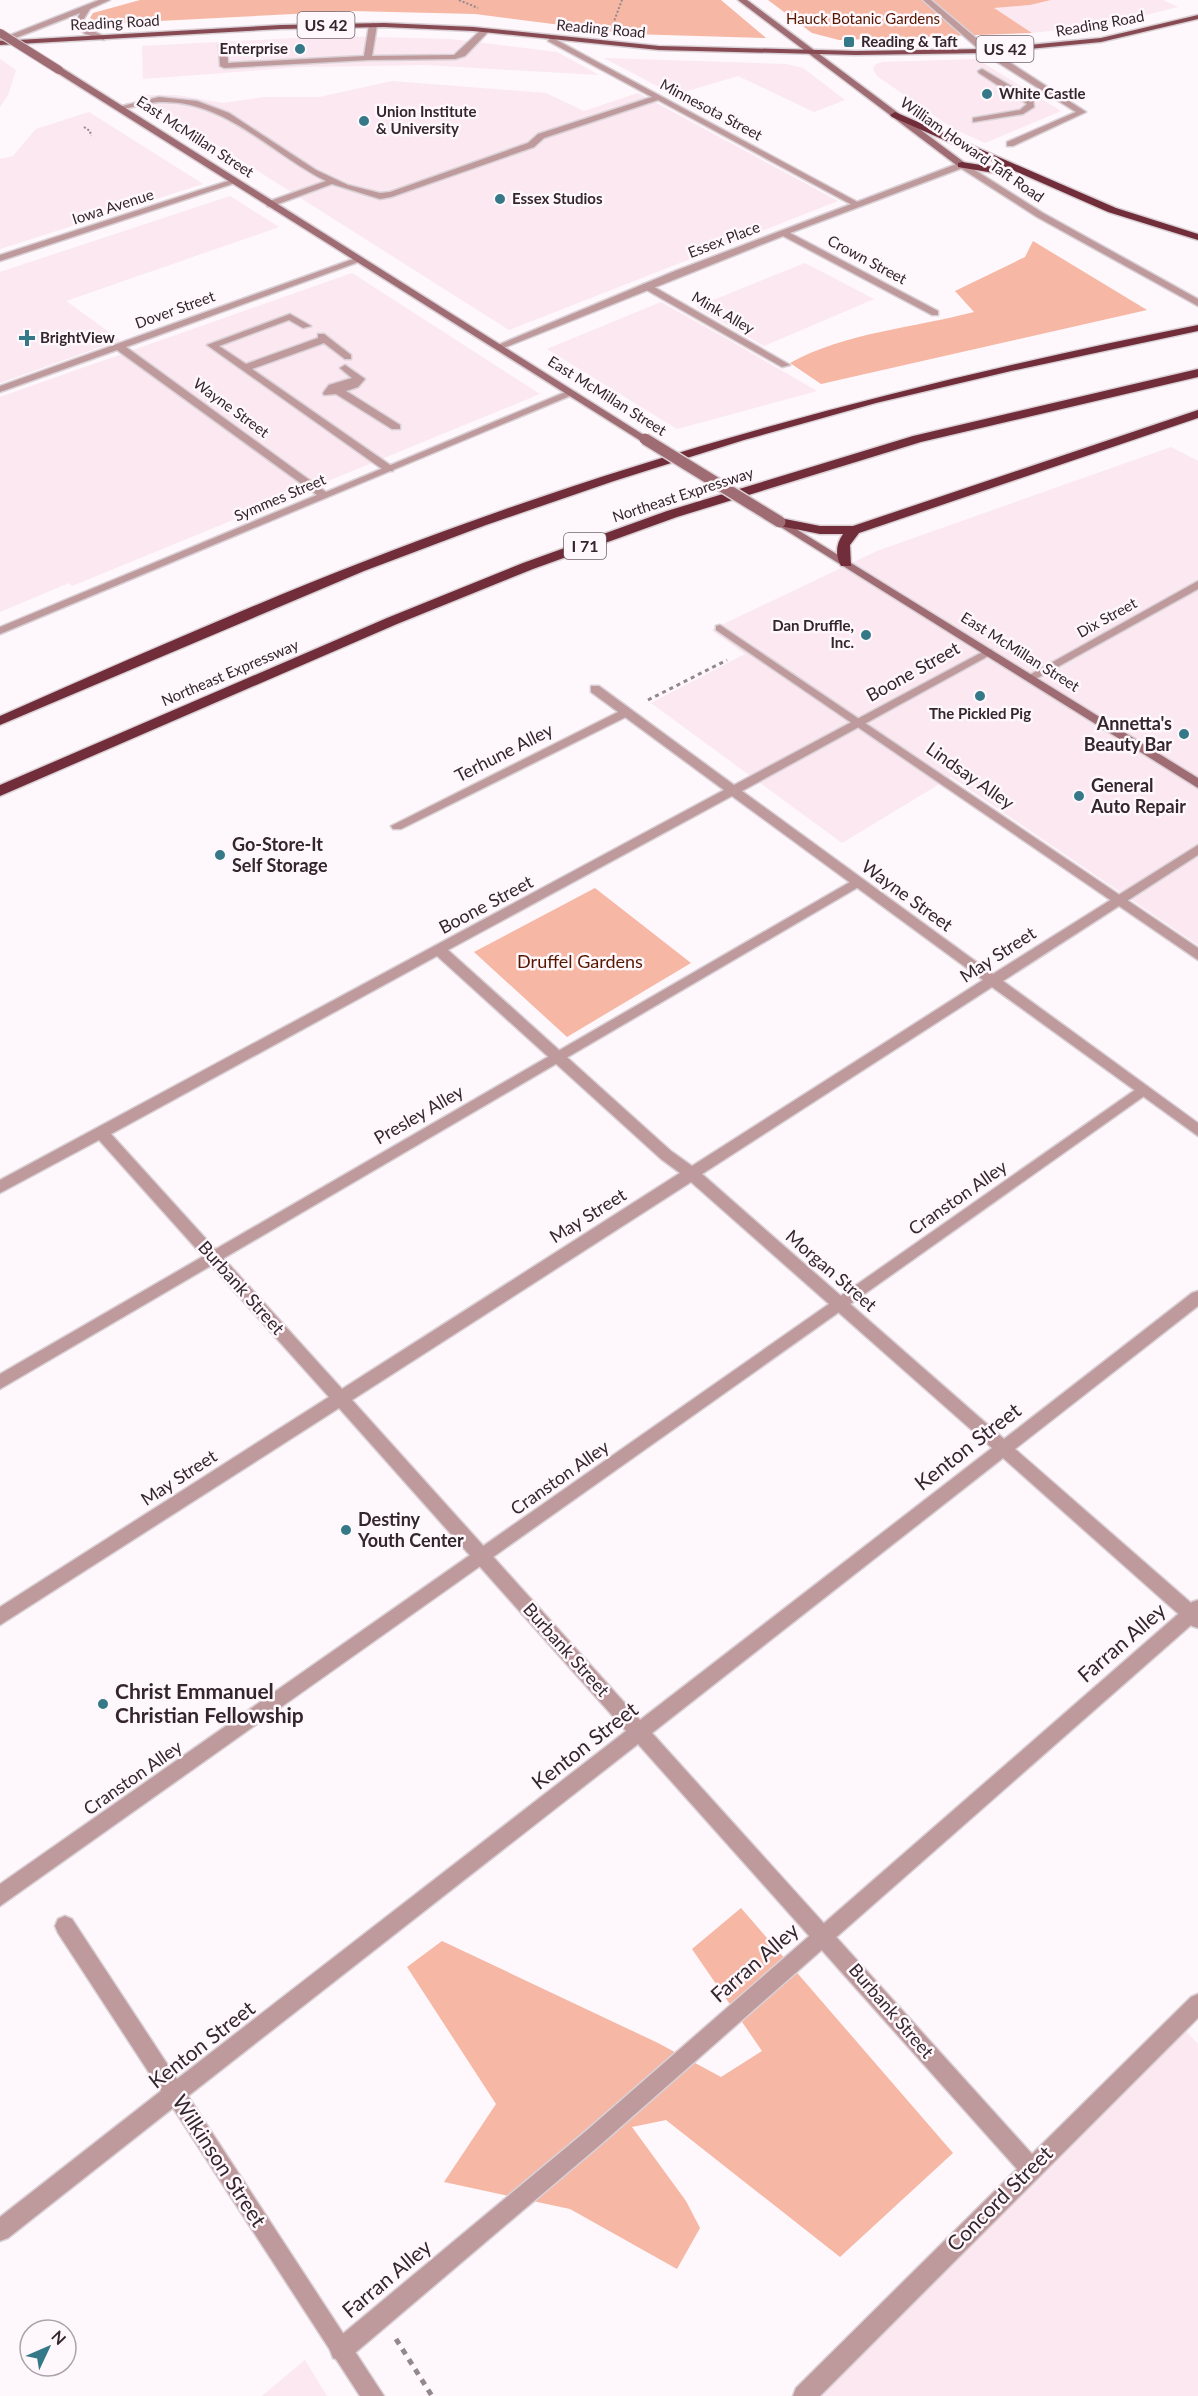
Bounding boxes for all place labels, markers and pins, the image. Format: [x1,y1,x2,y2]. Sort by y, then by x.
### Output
place label: Reading & Taft [861,32,958,50]
marker: Reading & Taft [842,35,856,49]
place label: Enterprise [220,39,288,57]
marker: Enterprise [293,42,307,56]
place label: White Castle [999,84,1086,102]
marker: White Castle [980,87,994,101]
place label: Union Institute & University [376,102,477,137]
marker: Union Institute & University [357,114,371,128]
place label: Essex Studios [512,189,603,207]
marker: Essex Studios [493,192,507,206]
place label: BrightView [40,328,115,346]
marker: BrightView [18,329,36,347]
place label: Dan Druffle, Inc. [772,616,854,651]
marker: Dan Druffle, Inc. [859,628,873,642]
marker: The Pickled Pig [973,689,987,703]
place label: The Pickled Pig [929,704,1031,722]
place label: Annetta's Beauty Bar [1084,712,1172,755]
marker: Annetta's Beauty Bar [1177,727,1191,741]
place label: General Auto Repair [1090,774,1186,817]
marker: General Auto Repair [1072,789,1086,803]
place label: Go-Store-It Self Storage [232,833,328,876]
marker: Go-Store-It Self Storage [213,848,227,862]
place label: Destiny Youth Center [357,1508,464,1551]
marker: Destiny Youth Center [339,1523,353,1537]
place label: Christ Emmanuel Christian Fellowship [115,1678,304,1727]
marker: Christ Emmanuel Christian Fellowship [96,1697,110,1711]

